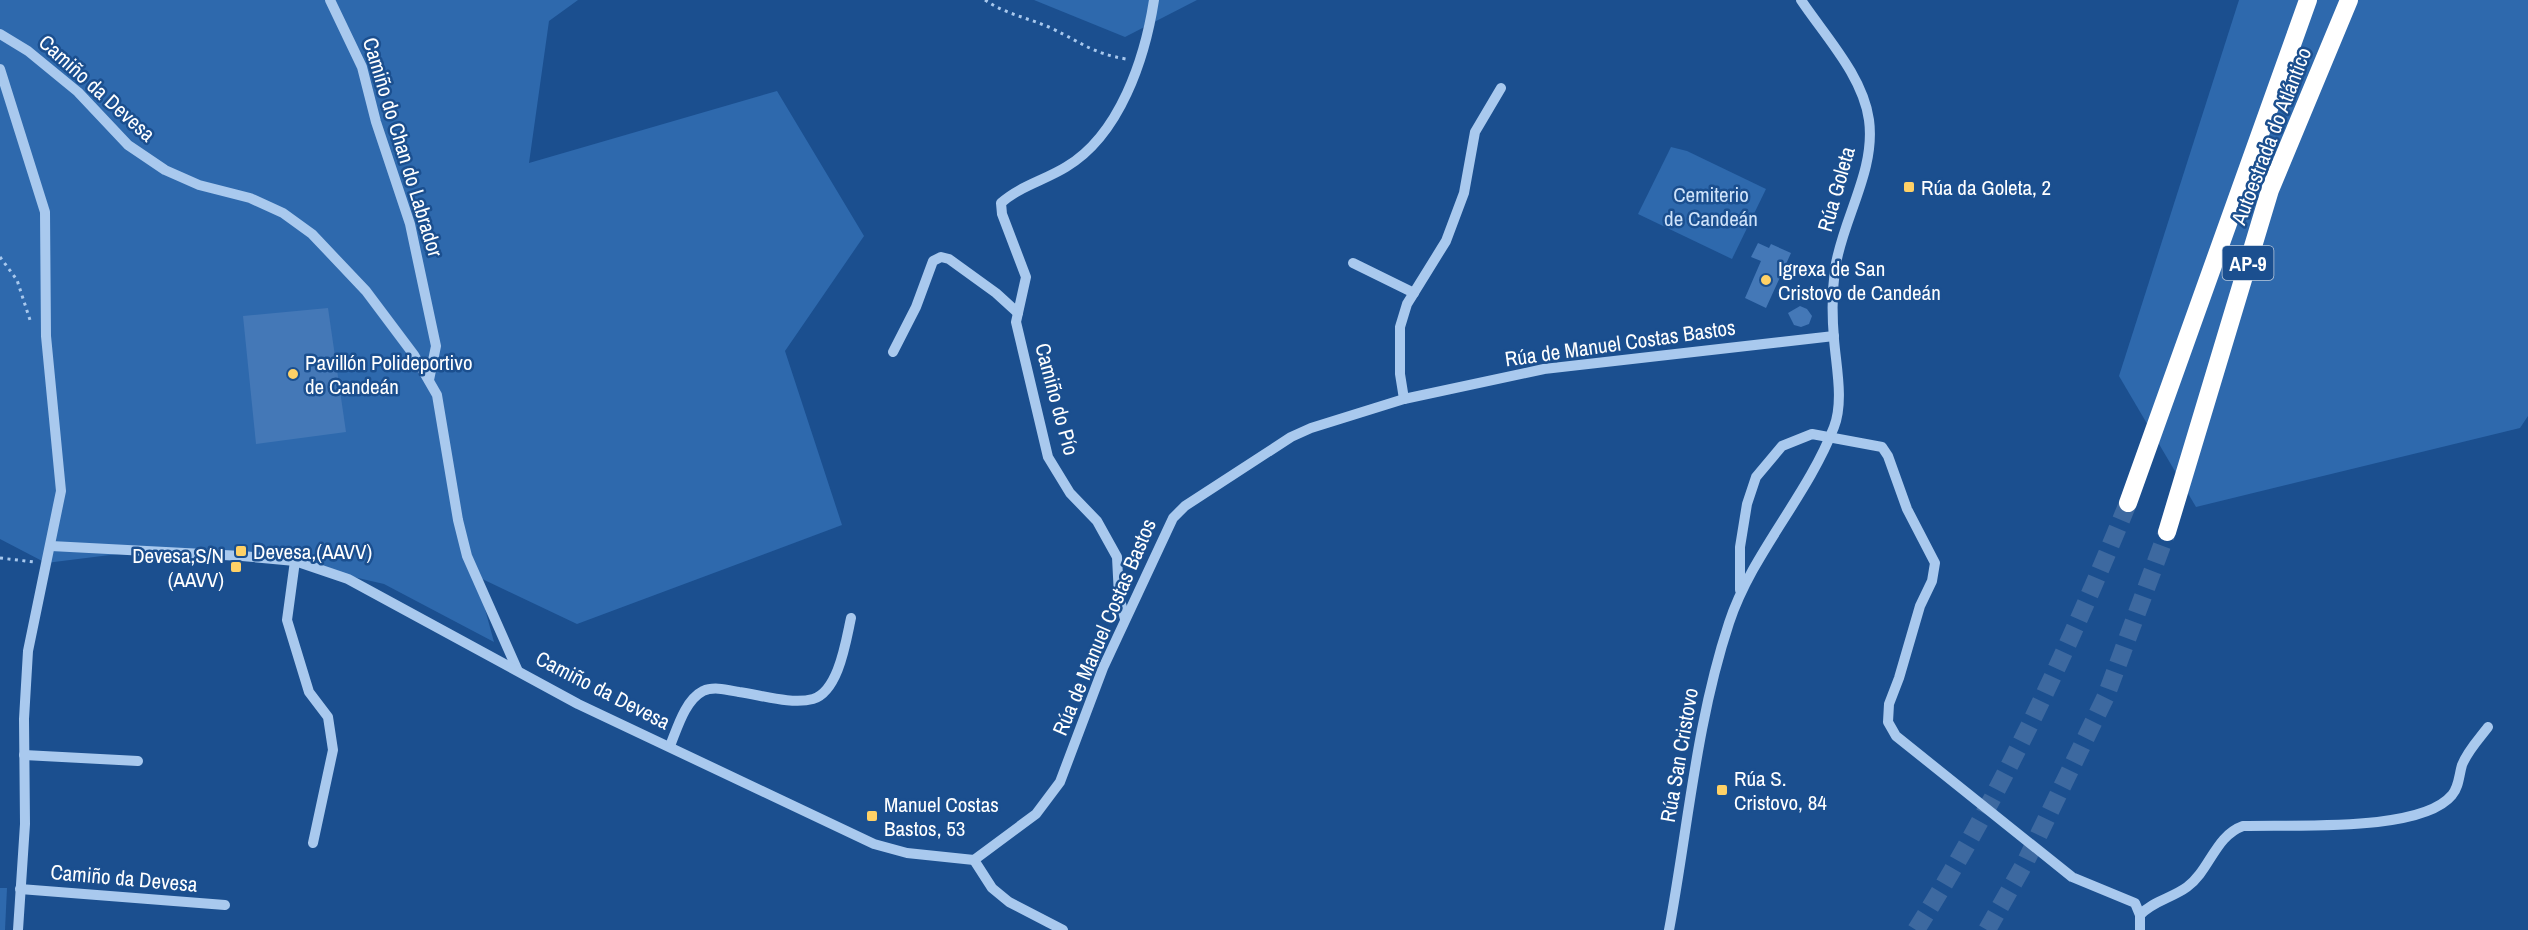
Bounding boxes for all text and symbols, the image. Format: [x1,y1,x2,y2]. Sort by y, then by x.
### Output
street label: Camiño da Devesa [33,28,162,148]
street label: Camiño do Chan do Labrador [356,34,450,260]
street label: Autoestrada do Atlántico [2223,43,2318,230]
street label: Rúa Goleta [1810,143,1862,235]
place label: Rúa da Goleta, 2 [1921,173,2051,202]
park label: Cemiterio de Candeán [1664,180,1758,233]
marker: Rúa da Goleta, 2 [1902,180,1916,194]
road number: AP-9 [2222,246,2274,280]
place label: Igrexa de San Cristovo de Candeán [1778,254,1941,307]
marker: Igrexa de San Cristovo de Candeán [1759,273,1773,287]
street label: Rúa de Manuel Costas Bastos [1503,312,1737,374]
street label: Camiño do Pío [1028,340,1086,458]
place label: Pavillón Polideportivo de Candeán [305,348,473,401]
marker: Pavillón Polideportivo de Candeán [286,367,300,381]
street label: Rúa de Manuel Costas Bastos [1045,514,1163,740]
place label: Devesa,(AAVV) [253,537,372,566]
place label: Devesa,S/N (AAVV) [132,541,224,594]
marker: Devesa,(AAVV) [234,544,248,558]
marker: Devesa,S/N (AAVV) [229,560,243,574]
street label: Camiño da Devesa [531,644,676,737]
street label: Rúa San Cristovo [1653,686,1705,824]
place label: Rúa S. Cristovo, 84 [1734,764,1827,817]
marker: Rúa S. Cristovo, 84 [1715,783,1729,797]
place label: Manuel Costas Bastos, 53 [884,790,999,843]
marker: Manuel Costas Bastos, 53 [865,809,879,823]
street label: Camiño da Devesa [49,857,199,899]

